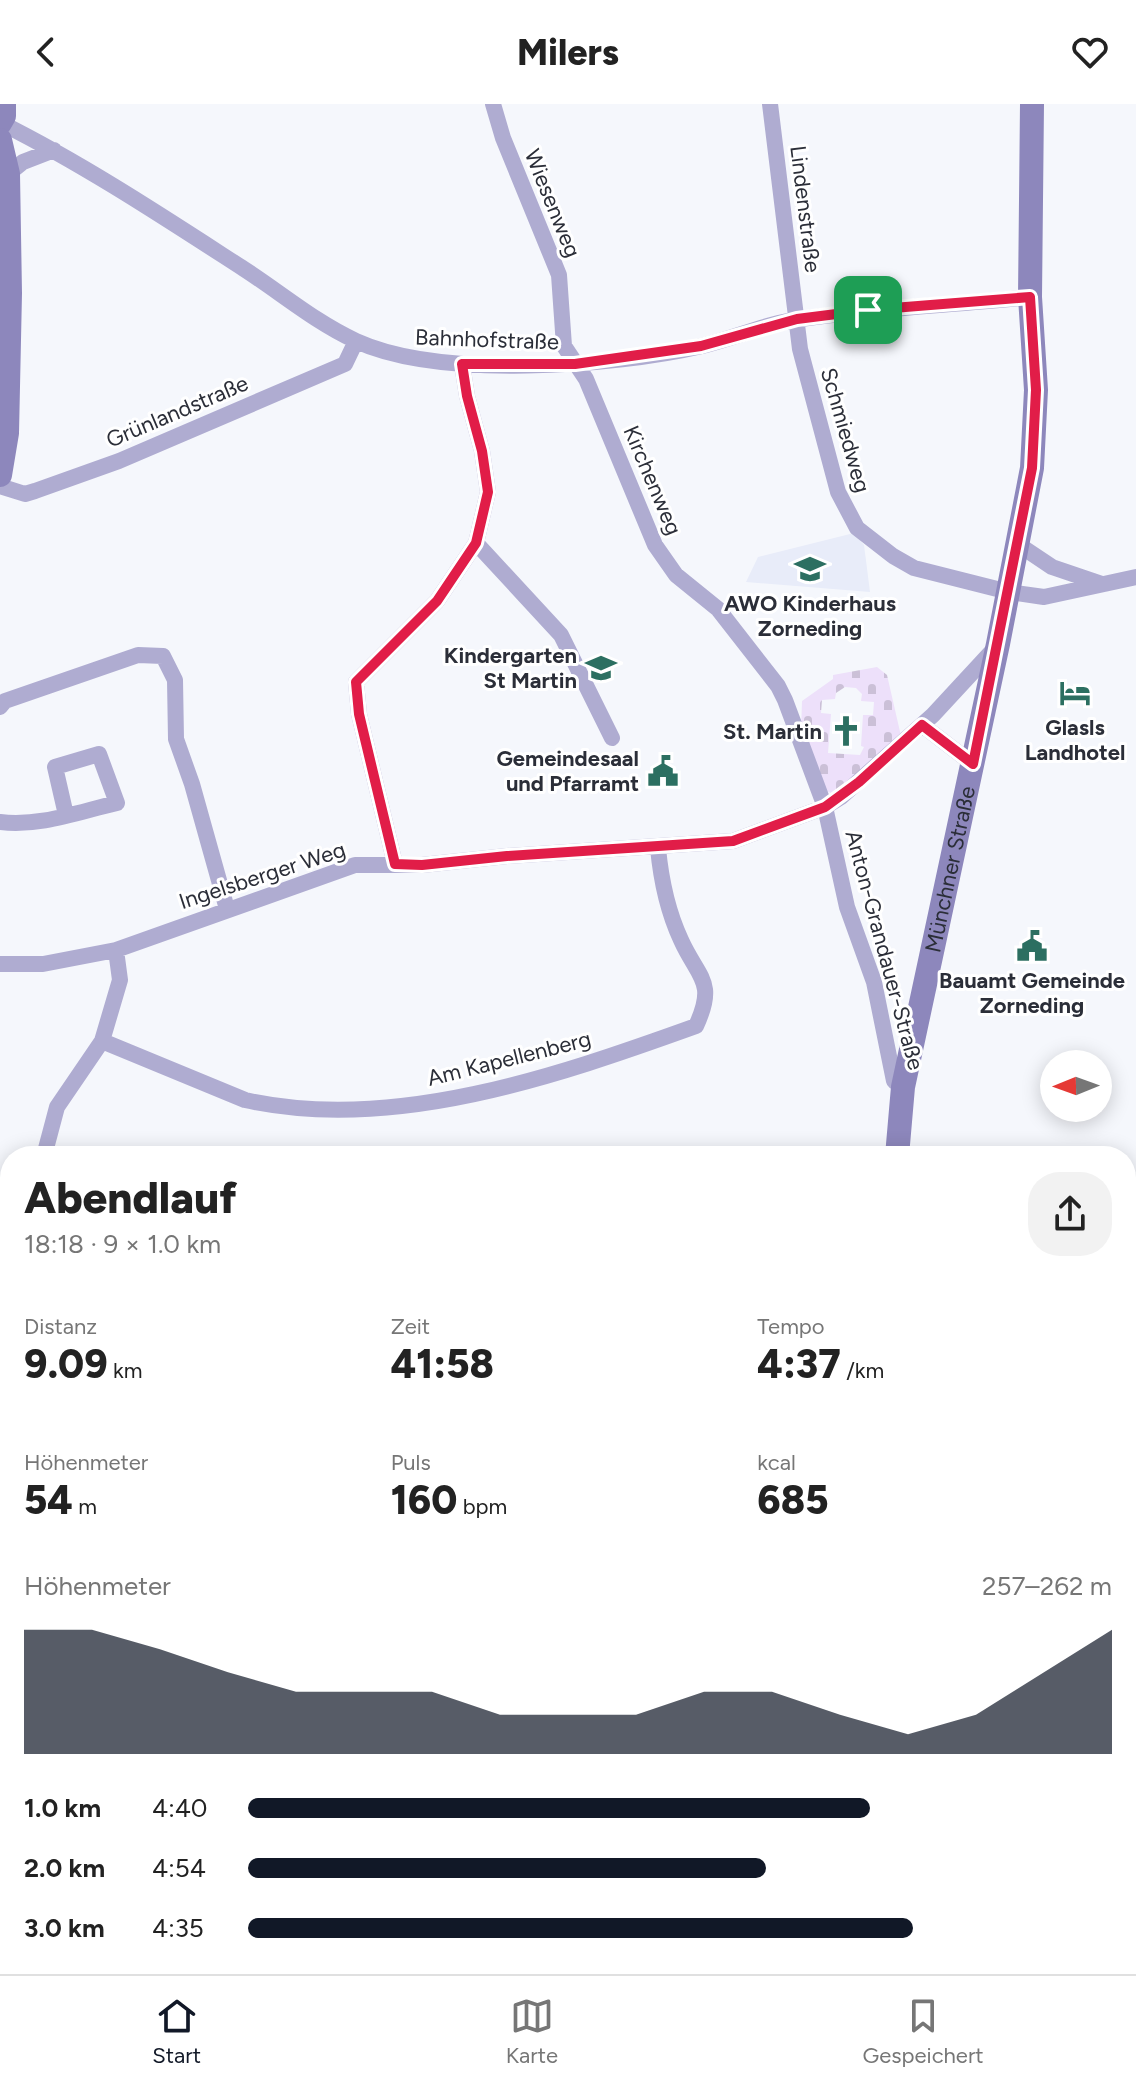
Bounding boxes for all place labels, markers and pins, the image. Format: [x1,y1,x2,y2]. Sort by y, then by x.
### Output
pin [834,276,902,344]
school or university icon: AWO Kinderhaus Zorneding [793,552,827,586]
place label: AWO Kinderhaus Zorneding [724,590,896,642]
place label: Kindergarten St Martin [444,642,577,694]
school or university icon: Kindergarten St Martin [584,651,618,685]
hotel icon: Glasls Landhotel [1058,676,1092,710]
church icon: St. Martin [829,714,863,748]
place label: Glasls Landhotel [1025,714,1125,766]
place label: St. Martin [723,718,822,745]
place label: Gemeindesaal und Pfarramt [496,745,639,797]
public building icon: Gemeindesaal und Pfarramt [646,754,680,788]
public building icon: Bauamt Gemeinde Zorneding [1015,929,1049,963]
place label: Bauamt Gemeinde Zorneding [939,967,1125,1019]

